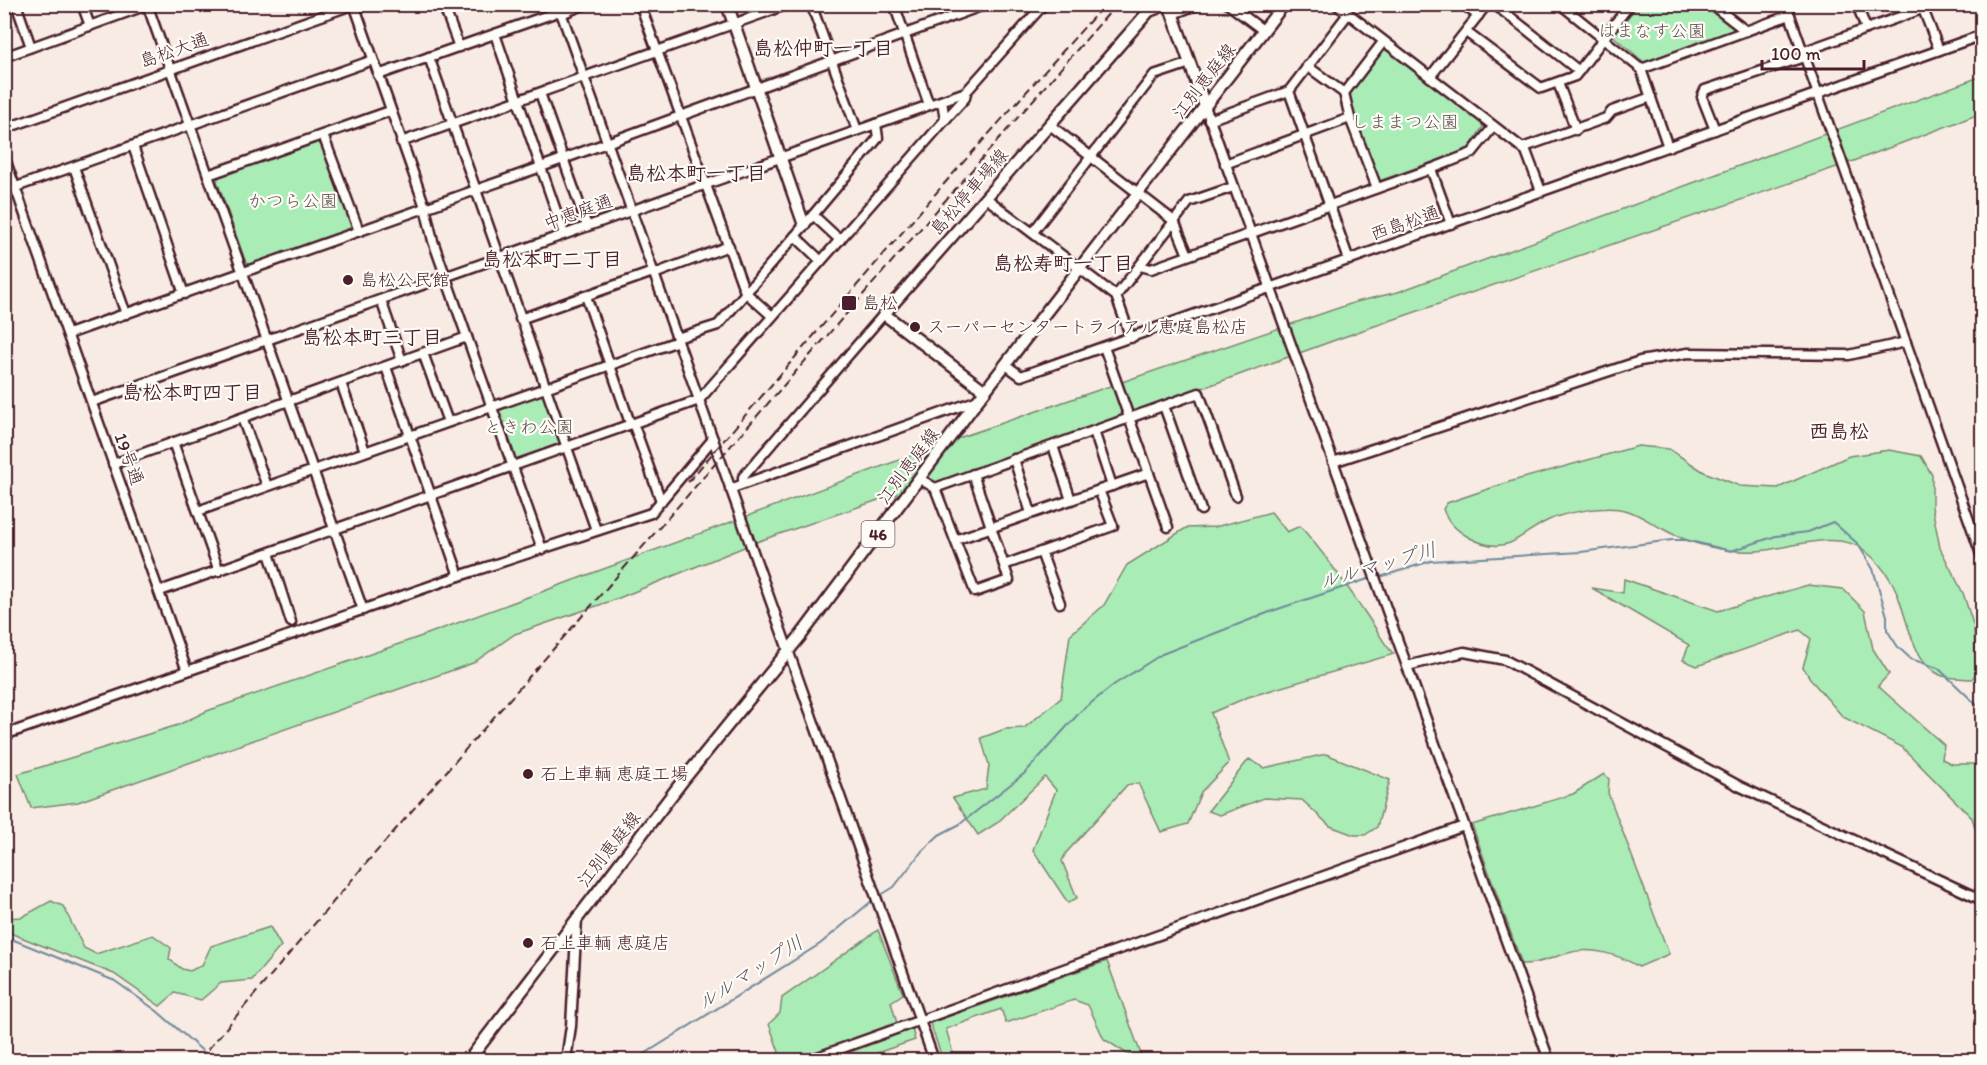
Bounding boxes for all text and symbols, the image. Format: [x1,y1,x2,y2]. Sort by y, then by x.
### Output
park label: はまなす公園 [1598,20,1706,42]
street label: 島松大通 [136,28,212,72]
scale bar [1762,33,1864,71]
district label: 島松仲町一丁目 [753,36,893,60]
street label: 江別恵庭線 [1168,39,1240,123]
text: 100 m [1771,43,1821,65]
park label: しままつ公園 [1351,111,1459,133]
street label: 島松停車場線 [925,144,1013,240]
district label: 島松本町一丁目 [626,161,766,185]
street label: 中恵庭通 [540,189,616,235]
park label: かつら公園 [248,190,338,212]
street label: 西島松通 [1367,201,1443,245]
district label: 島松本町二丁目 [482,247,622,271]
district label: 島松寿町一丁目 [993,251,1133,275]
place label: 島松公民館 [360,269,450,291]
marker: 島松公民館 [341,273,355,287]
place label: 島松 [862,292,898,314]
marker: 島松 [840,294,858,312]
place label: スーパーセンタートライアル恵庭島松店 [927,316,1248,338]
marker: スーパーセンタートライアル恵庭島松店 [908,320,922,334]
district label: 島松本町三丁目 [302,325,442,349]
district label: 島松本町四丁目 [122,380,262,404]
park label: ときわ公園 [484,416,574,438]
district label: 西島松 [1809,419,1869,443]
street label: 江別恵庭線 [872,423,944,509]
street label: 19号通 [109,430,149,488]
road number: 46 [862,521,894,547]
water label: ルルマップ川 [1317,537,1439,593]
place label: 石上車輌 恵庭工場 [540,763,688,785]
marker: 石上車輌 恵庭工場 [521,767,535,781]
street label: 江別恵庭線 [573,807,645,891]
water label: ルルマップ川 [693,930,807,1014]
place label: 石上車輌 恵庭店 [540,932,670,954]
marker: 石上車輌 恵庭店 [521,936,535,950]

